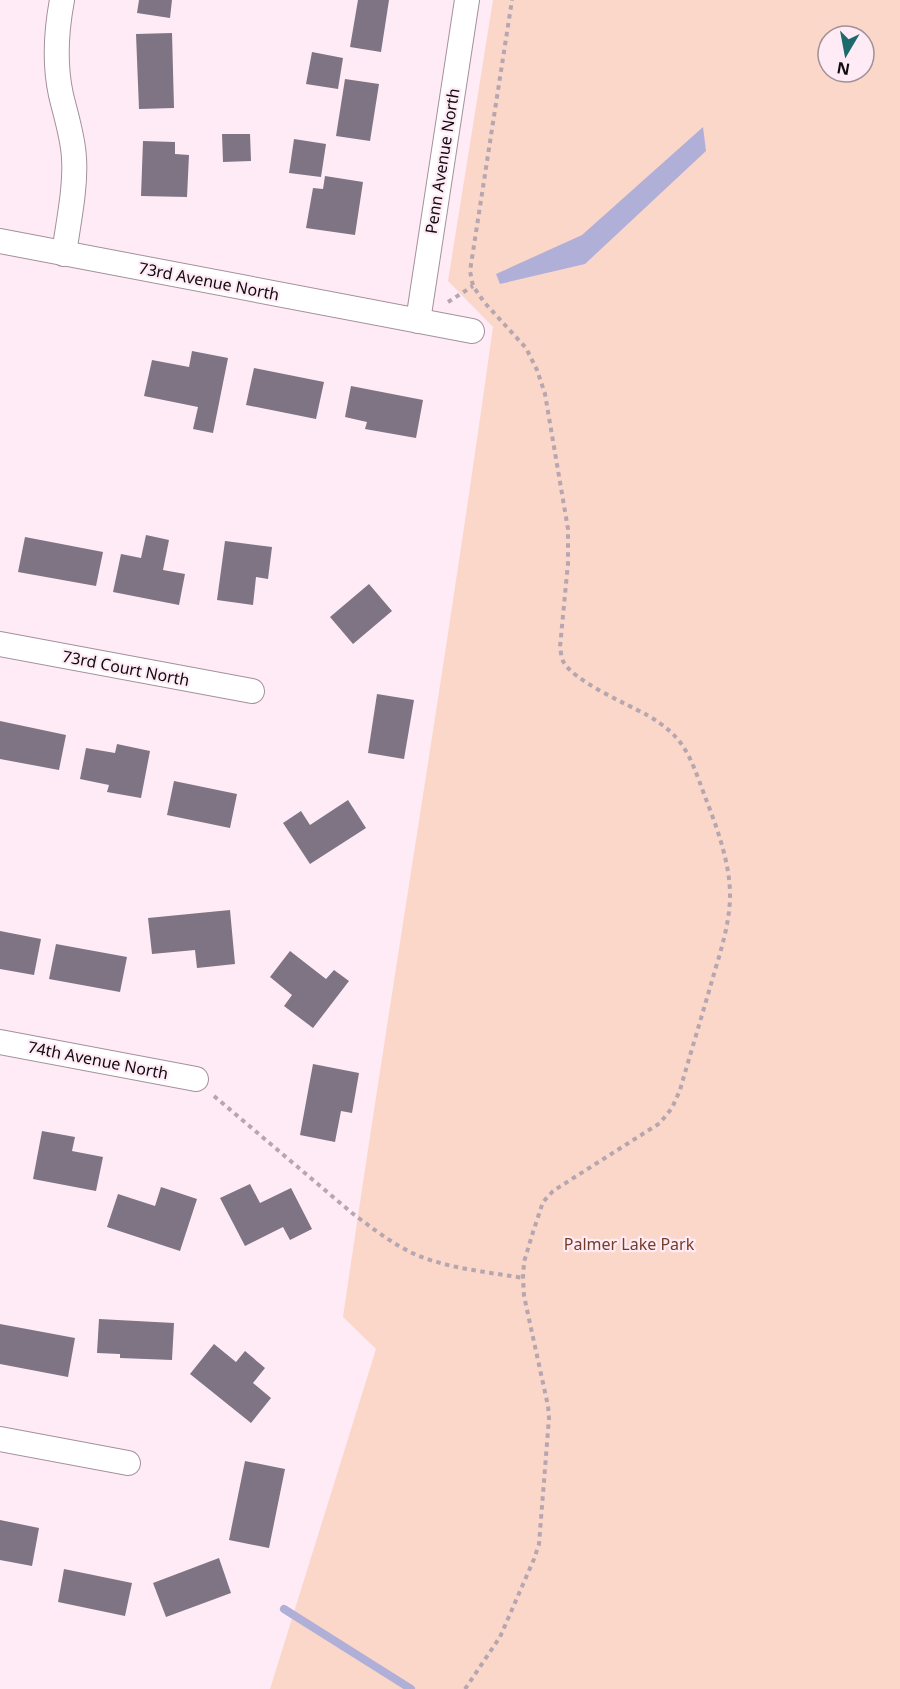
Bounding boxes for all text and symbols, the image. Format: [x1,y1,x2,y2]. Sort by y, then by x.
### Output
north arrow [816,24,876,84]
text: N [835,57,852,81]
street label: Penn Avenue North [420,87,464,235]
street label: 73rd Avenue North [137,257,281,305]
street label: 73rd Court North [61,645,191,691]
street label: 74th Avenue North [26,1036,170,1084]
park label: Palmer Lake Park [564,1233,695,1255]

